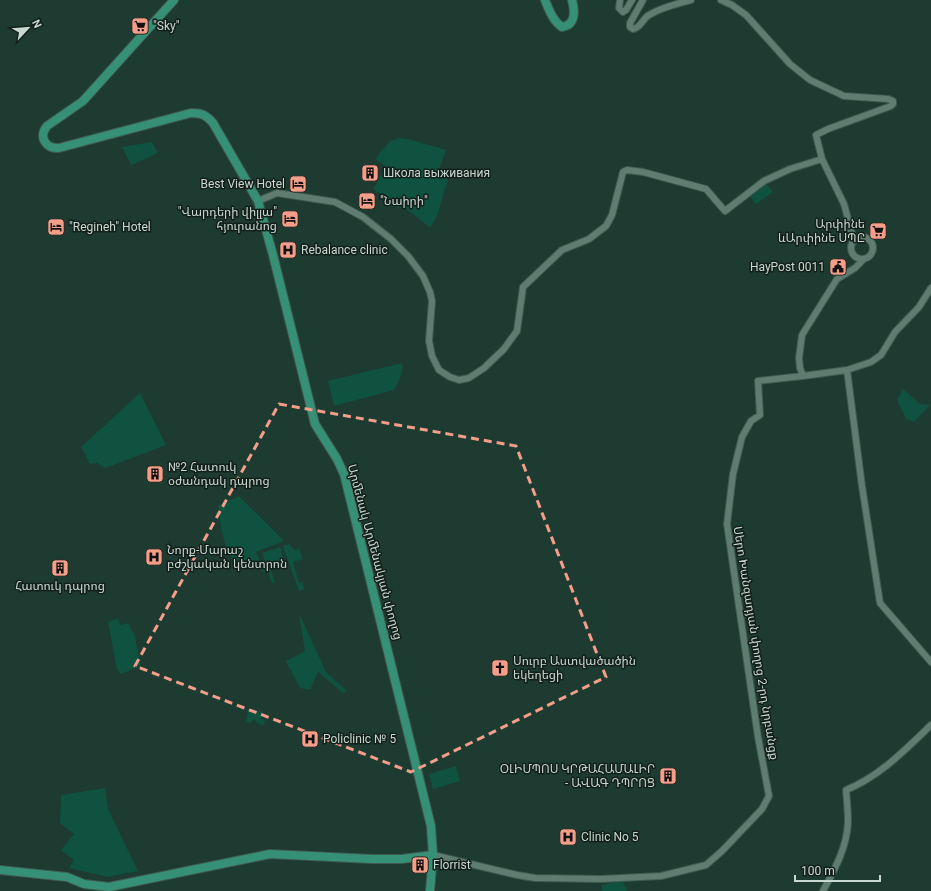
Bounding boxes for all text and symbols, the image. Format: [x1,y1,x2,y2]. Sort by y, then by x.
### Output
north arrow [8,8,48,48]
supermarket icon: "Sky" [130,16,150,36]
text: N [29,17,44,30]
place label: "Sky" [153,19,180,33]
building icon: Школа выживания [360,163,380,183]
place label: Школа выживания [383,166,490,180]
hotel icon: Best View Hotel [288,174,308,194]
place label: Best View Hotel [201,177,285,191]
hotel icon: "Նաիրի" [357,191,377,211]
place label: "Նաիրի" [380,194,428,208]
place label: "Վարդերի վիլլա" հյուրանոց [178,205,277,233]
hotel icon: "Վարդերի վիլլա" հյուրանոց [280,209,300,229]
hotel icon: "Regineh" Hotel [46,217,66,237]
place label: Արփինե ևԱրփինե ՍՊԸ [778,217,865,245]
place label: "Regineh" Hotel [69,220,151,234]
supermarket icon: Արփինե ևԱրփինե ՍՊԸ [868,221,888,241]
hospital icon: Rebalance clinic [278,240,298,260]
place label: Rebalance clinic [301,243,388,257]
public building icon: HayPost 0011 [828,257,848,277]
place label: HayPost 0011 [750,260,825,274]
place label: №2 Հատուկ օժանդակ դպրոց [168,460,270,488]
street label: Արմենակ Արմենակյան փողոց [345,463,405,641]
building icon: №2 Հատուկ օժանդակ դպրոց [145,464,165,484]
street label: Սերո Խանզադյան փողոց 2-րդ նրբանցք [731,525,781,761]
place label: Նորք-Մարաշ բժշկական կենտրոն [167,543,287,571]
hospital icon: Նորք-Մարաշ բժշկական կենտրոն [144,547,164,567]
building icon: Հատուկ դպրոց [50,558,70,578]
place label: Հատուկ դպրոց [15,579,105,593]
place label: Սուրբ Աստվածածին եկեղեցի [513,654,636,682]
church icon: Սուրբ Աստվածածին եկեղեցի [490,658,510,678]
hospital icon: Policlinic № 5 [300,729,320,749]
place label: Policlinic № 5 [323,732,396,746]
place label: ՕԼԻՄՊՈՍ ԿՐԹԱՀԱՄԱԼԻՐ - ԱՎԱԳ ԴՊՐՈՑ [500,762,655,790]
building icon: ՕԼԻՄՊՈՍ ԿՐԹԱՀԱՄԱԼԻՐ - ԱՎԱԳ ԴՊՐՈՑ [658,766,678,786]
hospital icon: Clinic No 5 [558,827,578,847]
place label: Clinic No 5 [581,830,639,844]
building icon: Florrist [410,855,430,875]
scale bar [795,857,880,883]
place label: Florrist [433,858,471,872]
text: 100 m [801,864,835,878]

